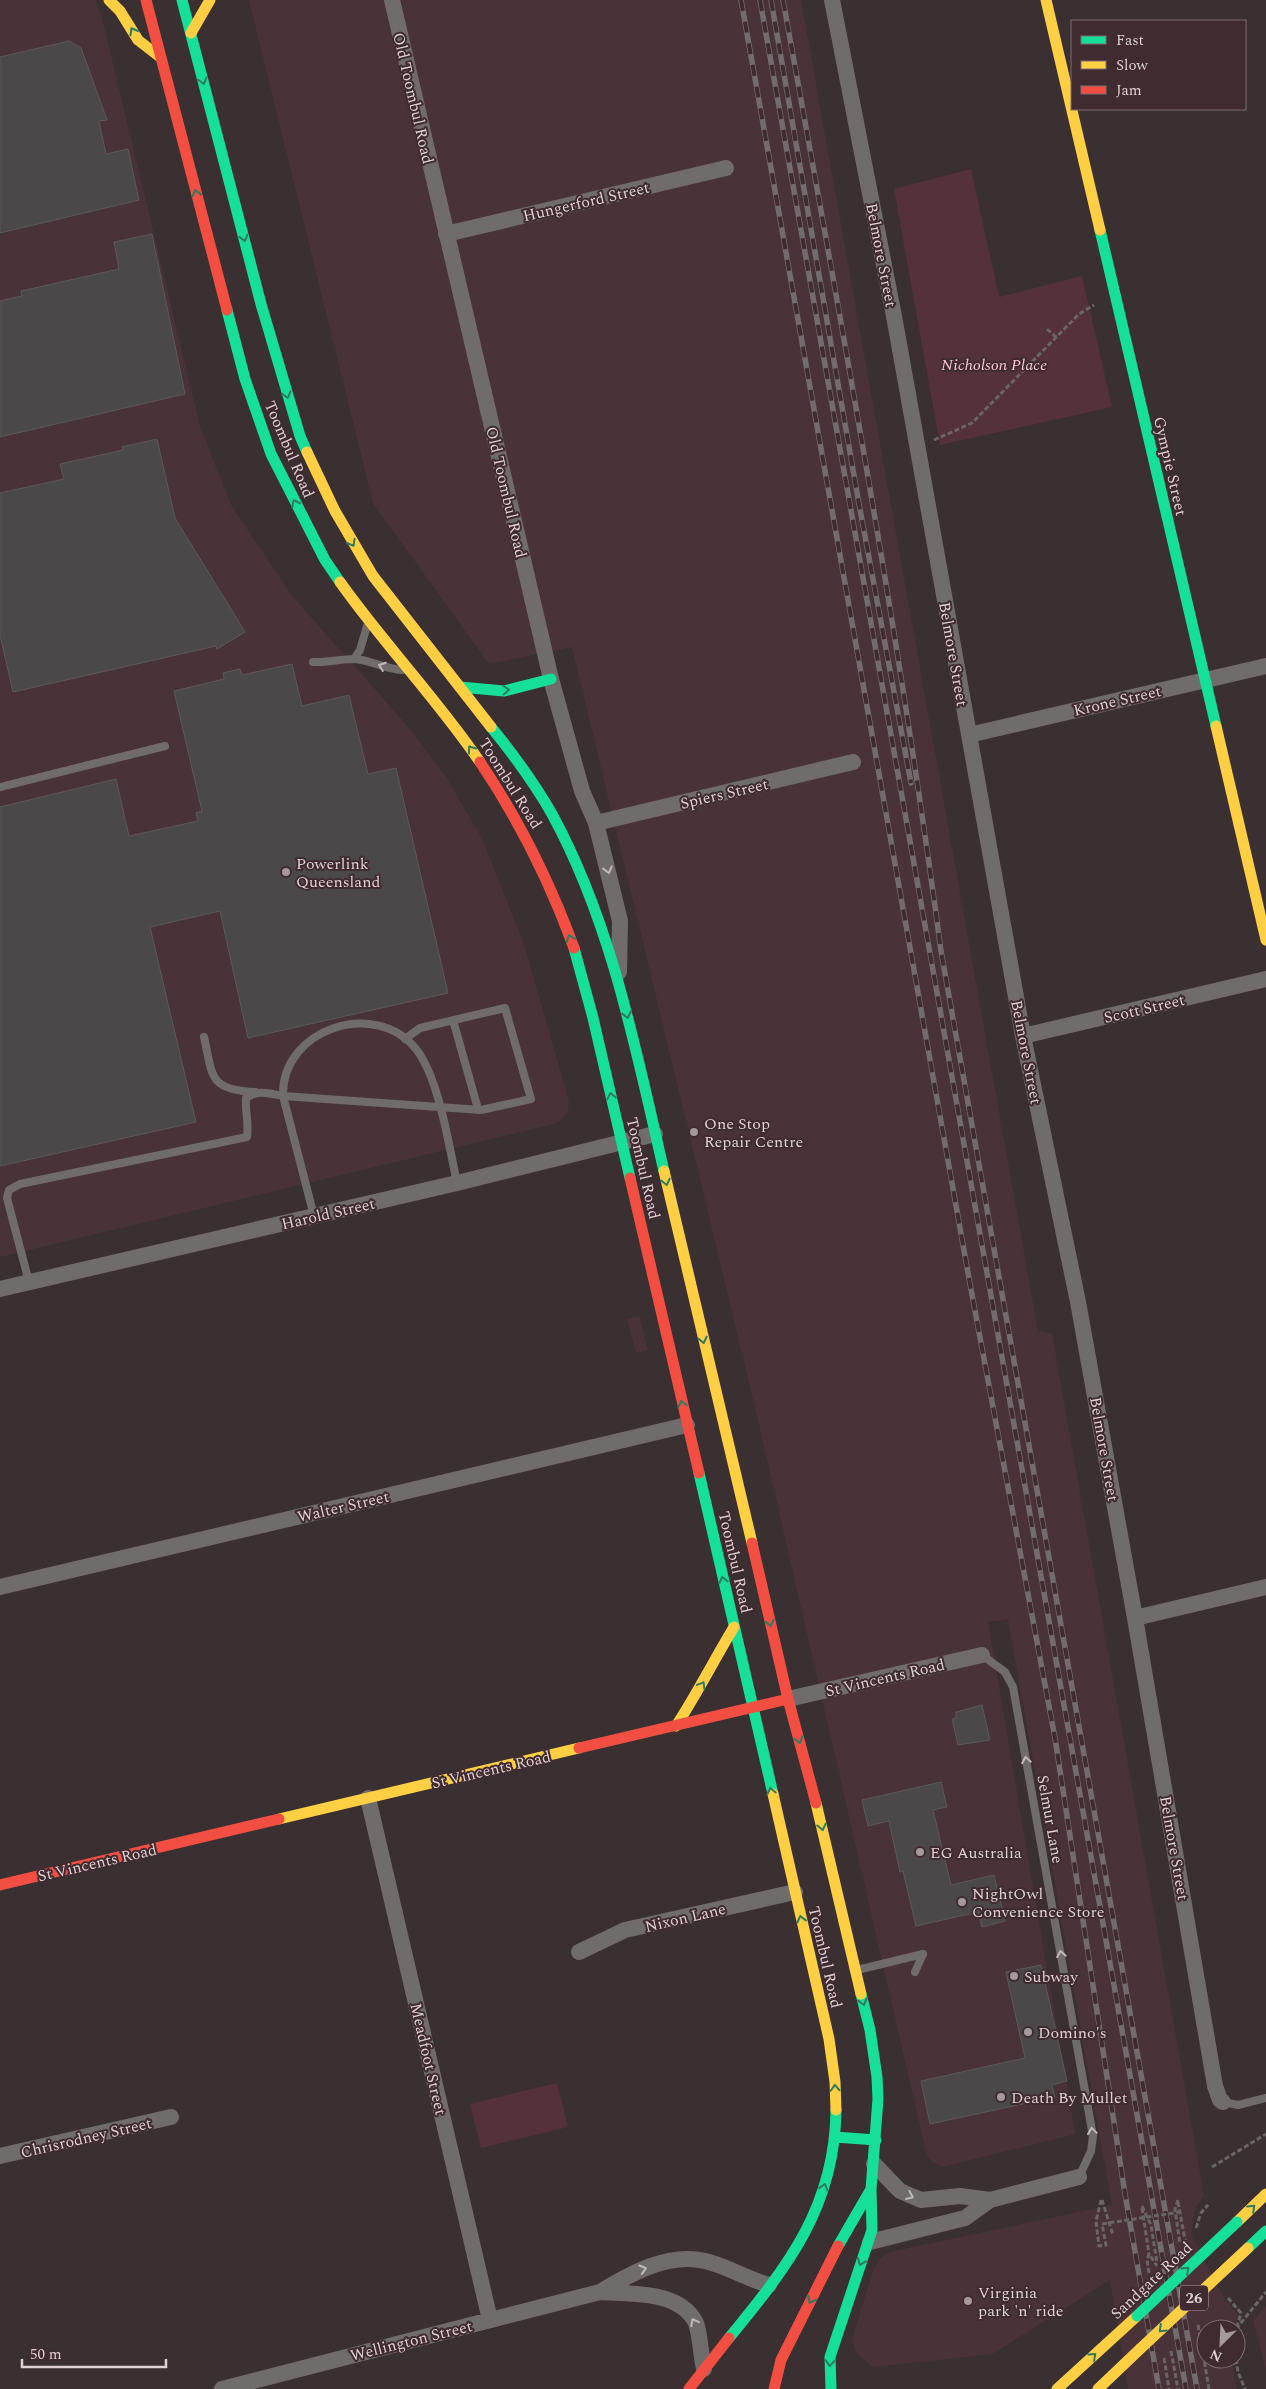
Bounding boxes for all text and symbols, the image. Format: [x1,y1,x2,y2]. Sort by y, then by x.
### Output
legend [1071,20,1246,110]
one-way arrow [129,27,139,36]
text: Fast [1116,29,1144,52]
street label: Old Toombul Road [386,30,440,166]
text: Slow [1116,54,1148,77]
one-way arrow [197,76,208,85]
text: Jam [1116,79,1142,102]
street label: Hungerford Street [520,176,652,228]
one-way arrow [191,188,202,197]
street label: Belmore Street [859,201,903,310]
one-way arrow [238,233,249,242]
park label: Nicholson Place [941,353,1047,377]
one-way arrow [281,390,291,398]
street label: Toombul Road [258,397,320,502]
street label: Gympie Street [1147,414,1193,519]
street label: Old Toombul Road [479,424,533,560]
one-way arrow [291,500,301,509]
one-way arrow [346,537,356,546]
street label: Belmore Street [932,600,974,709]
one-way arrow [378,662,386,672]
street label: Krone Street [1071,679,1164,723]
one-way arrow [502,685,510,695]
street label: Toombul Road [473,733,548,834]
one-way arrow [468,745,477,754]
street label: Spiers Street [678,772,771,816]
place label: Powerlink Queensland [296,852,380,894]
one-way arrow [602,865,613,874]
marker: Powerlink Queensland [280,866,292,878]
one-way arrow [566,934,576,943]
street label: Scott Street [1101,988,1187,1030]
street label: Belmore Street [1004,998,1048,1107]
one-way arrow [621,1010,632,1019]
one-way arrow [606,1091,616,1100]
place label: One Stop Repair Centre [704,1112,803,1154]
street label: Toombul Road [620,1115,666,1221]
marker: One Stop Repair Centre [688,1126,700,1138]
one-way arrow [660,1177,671,1186]
street label: Harold Street [279,1191,378,1236]
one-way arrow [697,1336,707,1344]
street label: Belmore Street [1083,1395,1125,1504]
one-way arrow [677,1400,688,1409]
street label: Walter Street [295,1485,392,1529]
street label: Toombul Road [712,1509,758,1615]
one-way arrow [718,1575,729,1584]
one-way arrow [764,1618,775,1627]
street label: St Vincents Road [823,1653,947,1703]
one-way arrow [696,1681,706,1690]
one-way arrow [794,1735,804,1743]
street label: St Vincents Road [429,1745,553,1795]
one-way arrow [1022,1755,1032,1764]
street label: Selmur Lane [1030,1773,1070,1865]
one-way arrow [766,1786,777,1795]
street label: Belmore Street [1153,1794,1195,1903]
one-way arrow [816,1823,827,1832]
street label: St Vincents Road [35,1838,159,1888]
place label: EG Australia [930,1841,1022,1865]
marker: EG Australia [914,1846,926,1858]
place label: NightOwl Convenience Store [972,1882,1105,1924]
marker: NightOwl Convenience Store [956,1896,968,1908]
street label: Nixon Lane [642,1897,728,1939]
street label: Toombul Road [802,1904,848,2010]
one-way arrow [796,1915,807,1924]
one-way arrow [1056,1950,1066,1958]
place label: Subway [1024,1965,1079,1989]
marker: Subway [1008,1970,1020,1982]
one-way arrow [857,1998,868,2007]
street label: Meadfoot Street [403,2001,453,2118]
place label: Domino's [1038,2021,1107,2045]
marker: Domino's [1022,2026,1034,2038]
one-way arrow [829,2084,840,2092]
place label: Death By Mullet [1011,2086,1128,2110]
marker: Death By Mullet [995,2091,1007,2103]
street label: Chrisrodney Street [18,2111,155,2165]
one-way arrow [1087,2127,1098,2135]
one-way arrow [819,2183,829,2192]
one-way arrow [905,2189,914,2200]
one-way arrow [1246,2205,1255,2214]
street label: Sandgate Road [1105,2236,1198,2325]
one-way arrow [857,2257,868,2266]
one-way arrow [638,2265,647,2275]
one-way arrow [1180,2267,1189,2276]
place label: Virginia park 'n' ride [978,2281,1064,2323]
road number: 26 [1180,2286,1208,2310]
one-way arrow [807,2294,817,2303]
marker: Virginia park 'n' ride [962,2295,974,2307]
street label: Wellington Street [348,2314,475,2368]
one-way arrow [690,2319,700,2328]
north arrow [1196,2319,1246,2369]
one-way arrow [1158,2323,1167,2332]
scale bar [22,2336,166,2368]
text: 50 m [30,2343,62,2366]
text: N [1206,2344,1225,2367]
one-way arrow [1087,2353,1096,2362]
one-way arrow [825,2359,836,2367]

